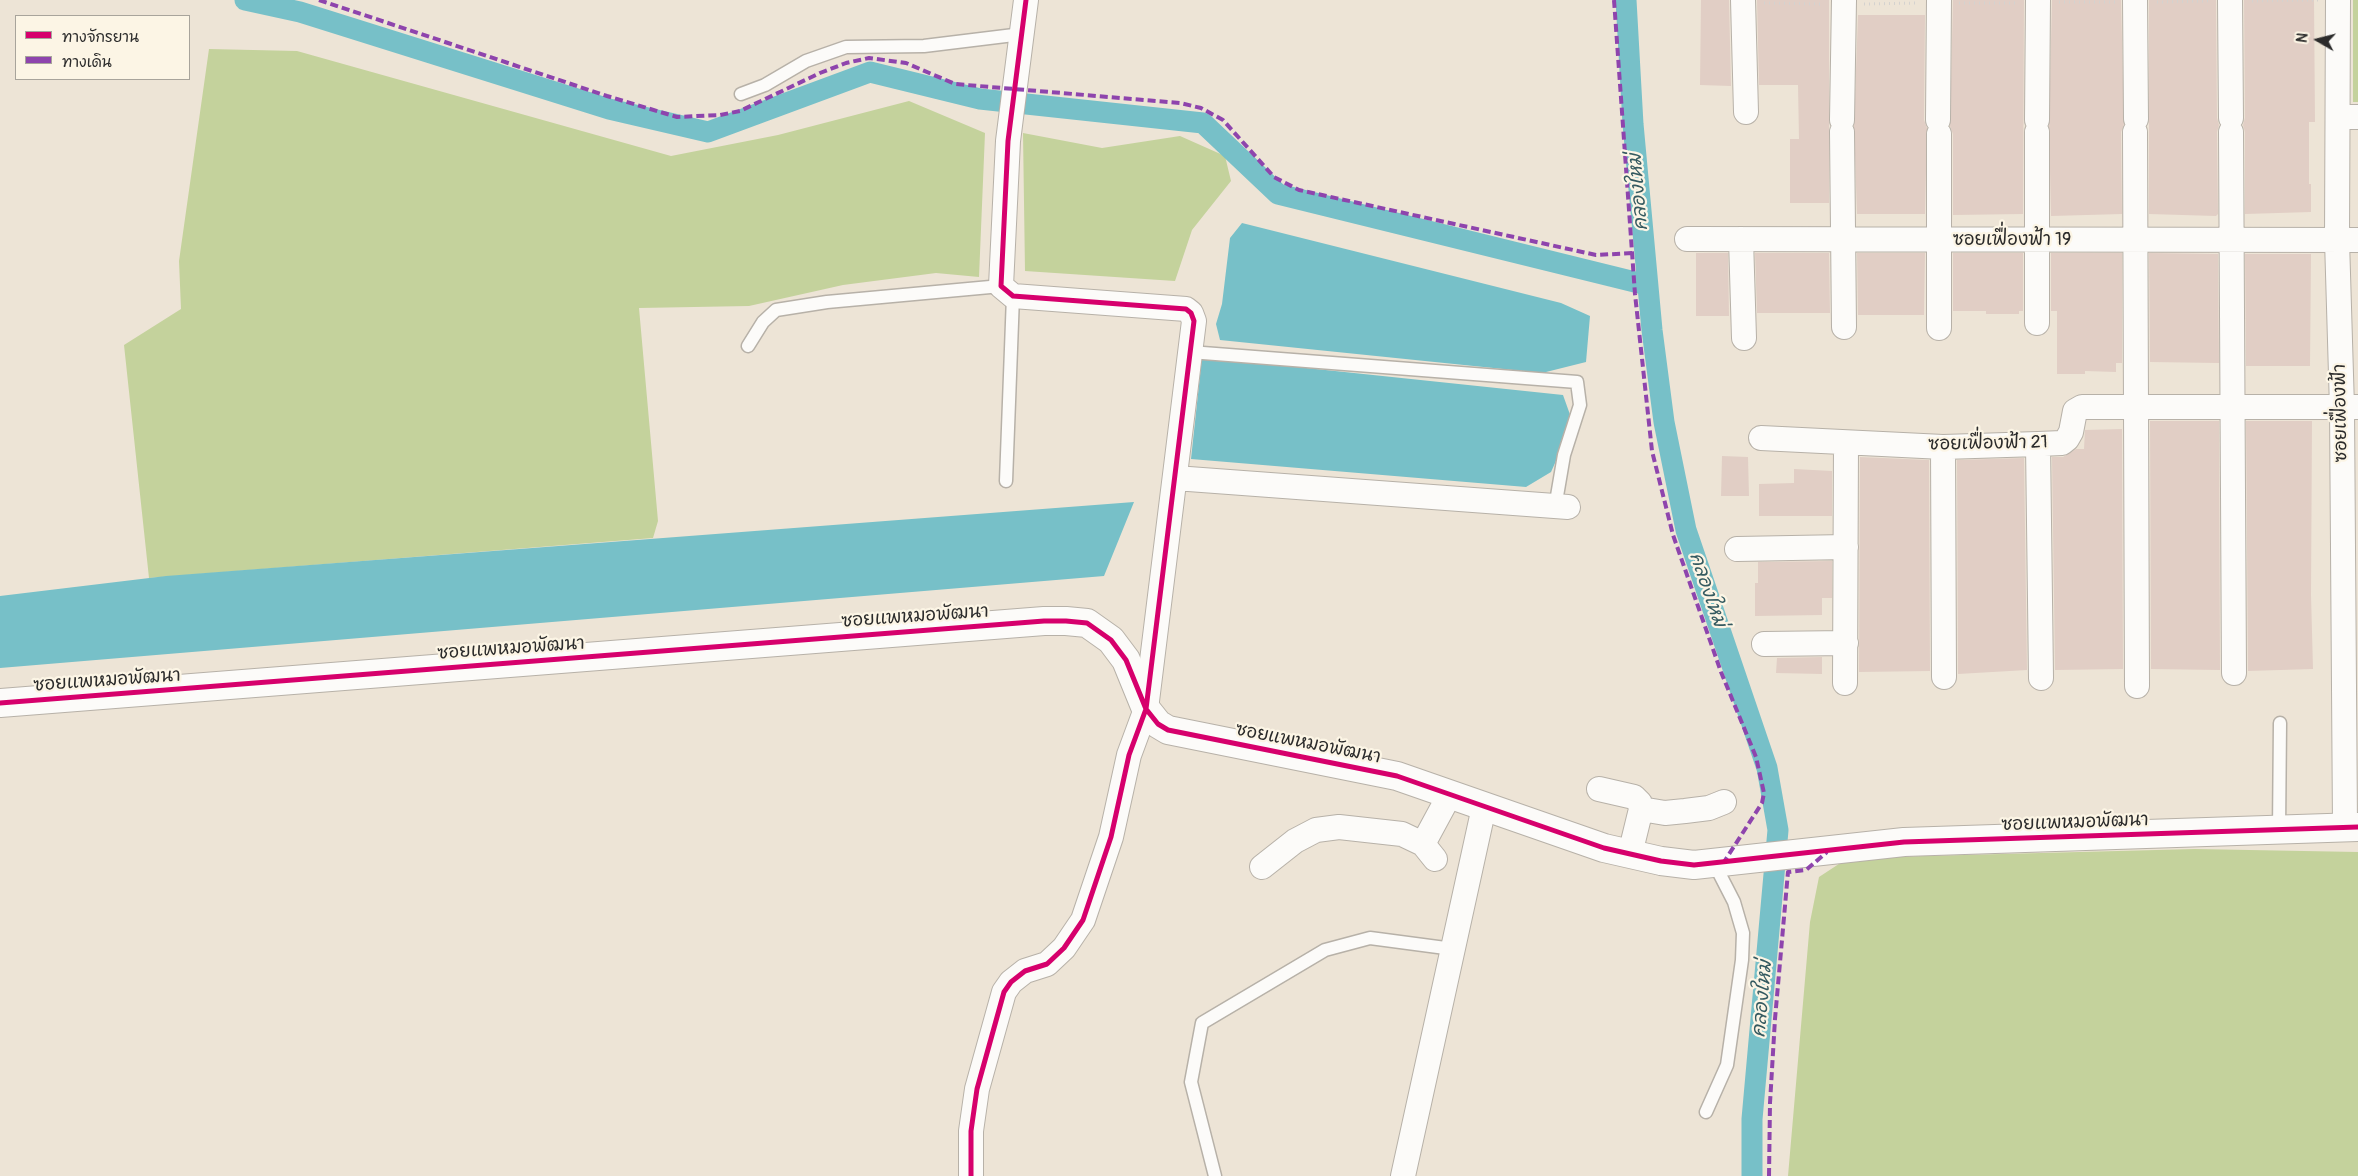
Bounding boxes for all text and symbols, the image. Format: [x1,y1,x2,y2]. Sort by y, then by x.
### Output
legend [15,15,190,80]
north arrow [2293,15,2343,65]
text: ทางจักรยาน [62,28,139,47]
text: N [2294,32,2312,44]
text: ทางเดิน [62,53,112,72]
water label: คลองใหม่ [1624,153,1654,231]
street label: ซอยเฟื่องฟ้า 19 [1953,229,2071,251]
street label: ซอยเฟื่องฟ้า [2329,364,2353,462]
street label: ซอยเฟื่องฟ้า 21 [1928,432,2048,456]
water label: คลองใหม่ [1684,550,1730,630]
street label: ซอยแพหมอพัฒนา [841,601,989,633]
street label: ซอยแพหมอพัฒนา [437,633,585,665]
street label: ซอยแพหมอพัฒนา [33,665,181,697]
street label: ซอยแพหมอพัฒนา [1234,719,1382,769]
street label: ซอยแพหมอพัฒนา [2001,810,2149,836]
water label: คลองใหม่ [1748,960,1778,1038]

